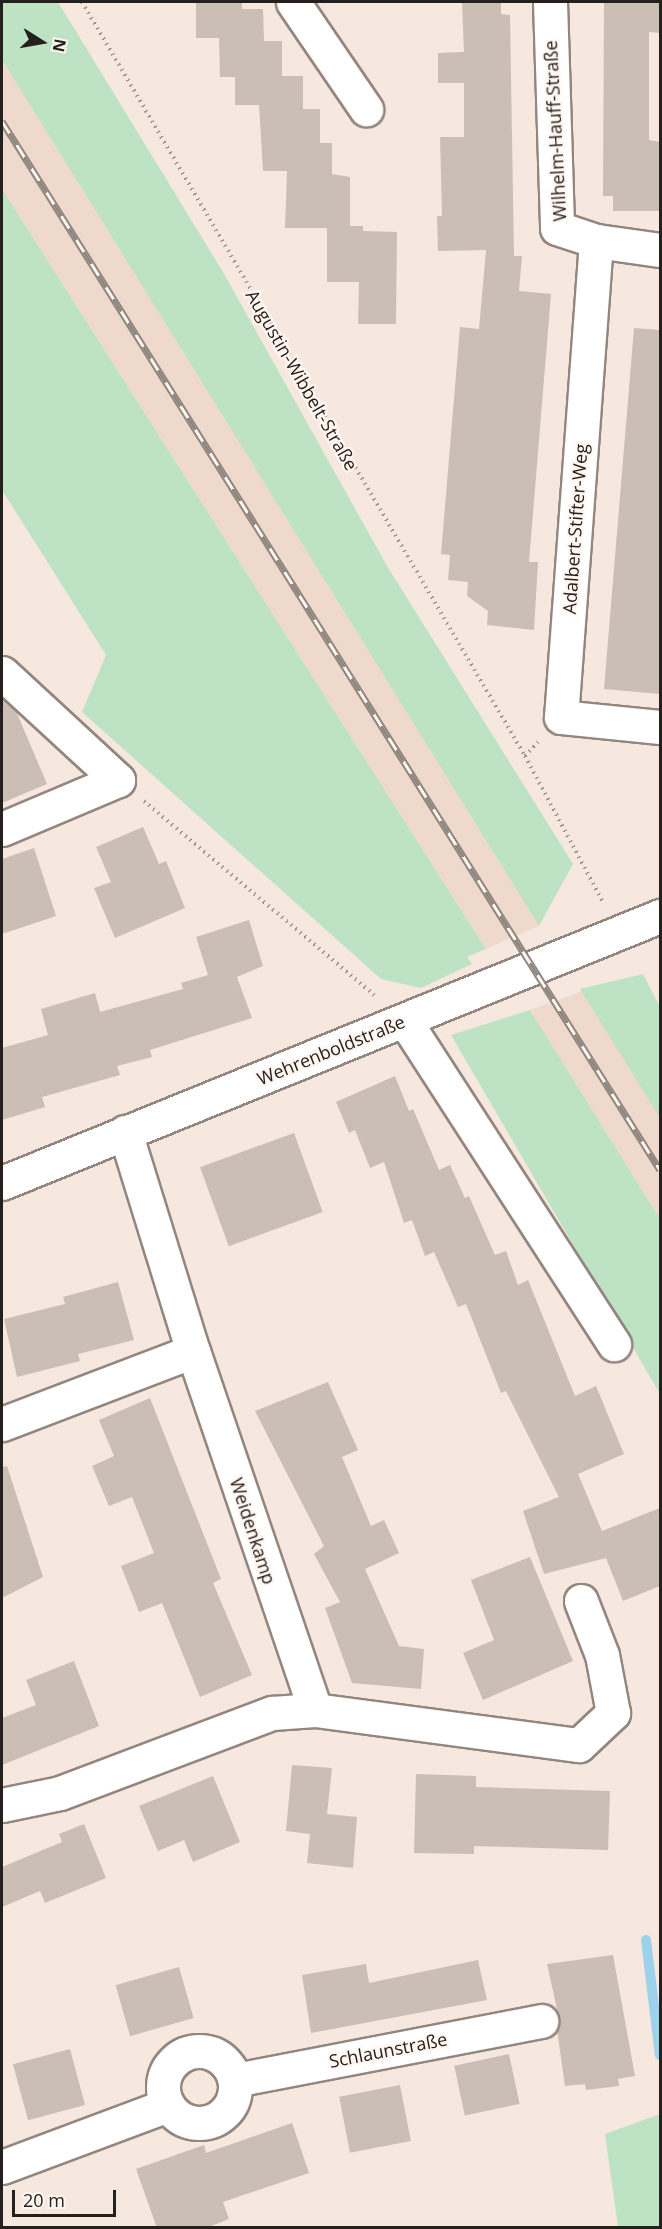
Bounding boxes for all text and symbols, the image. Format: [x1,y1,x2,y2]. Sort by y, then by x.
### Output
north arrow [12,12,72,72]
text: N [48,37,72,54]
street label: Wilhelm-Hauff-Straße [539,40,571,222]
street label: Augustin-Wibbelt-Straße [241,286,363,474]
street label: Adalbert-Stifter-Weg [558,443,592,615]
street label: Wehrenboldstraße [254,1011,408,1089]
street label: Weidenkamp [226,1475,280,1587]
street label: Schlaunstraße [327,2028,449,2072]
scale bar [15,2178,118,2216]
text: 20 m [23,2188,65,2212]

